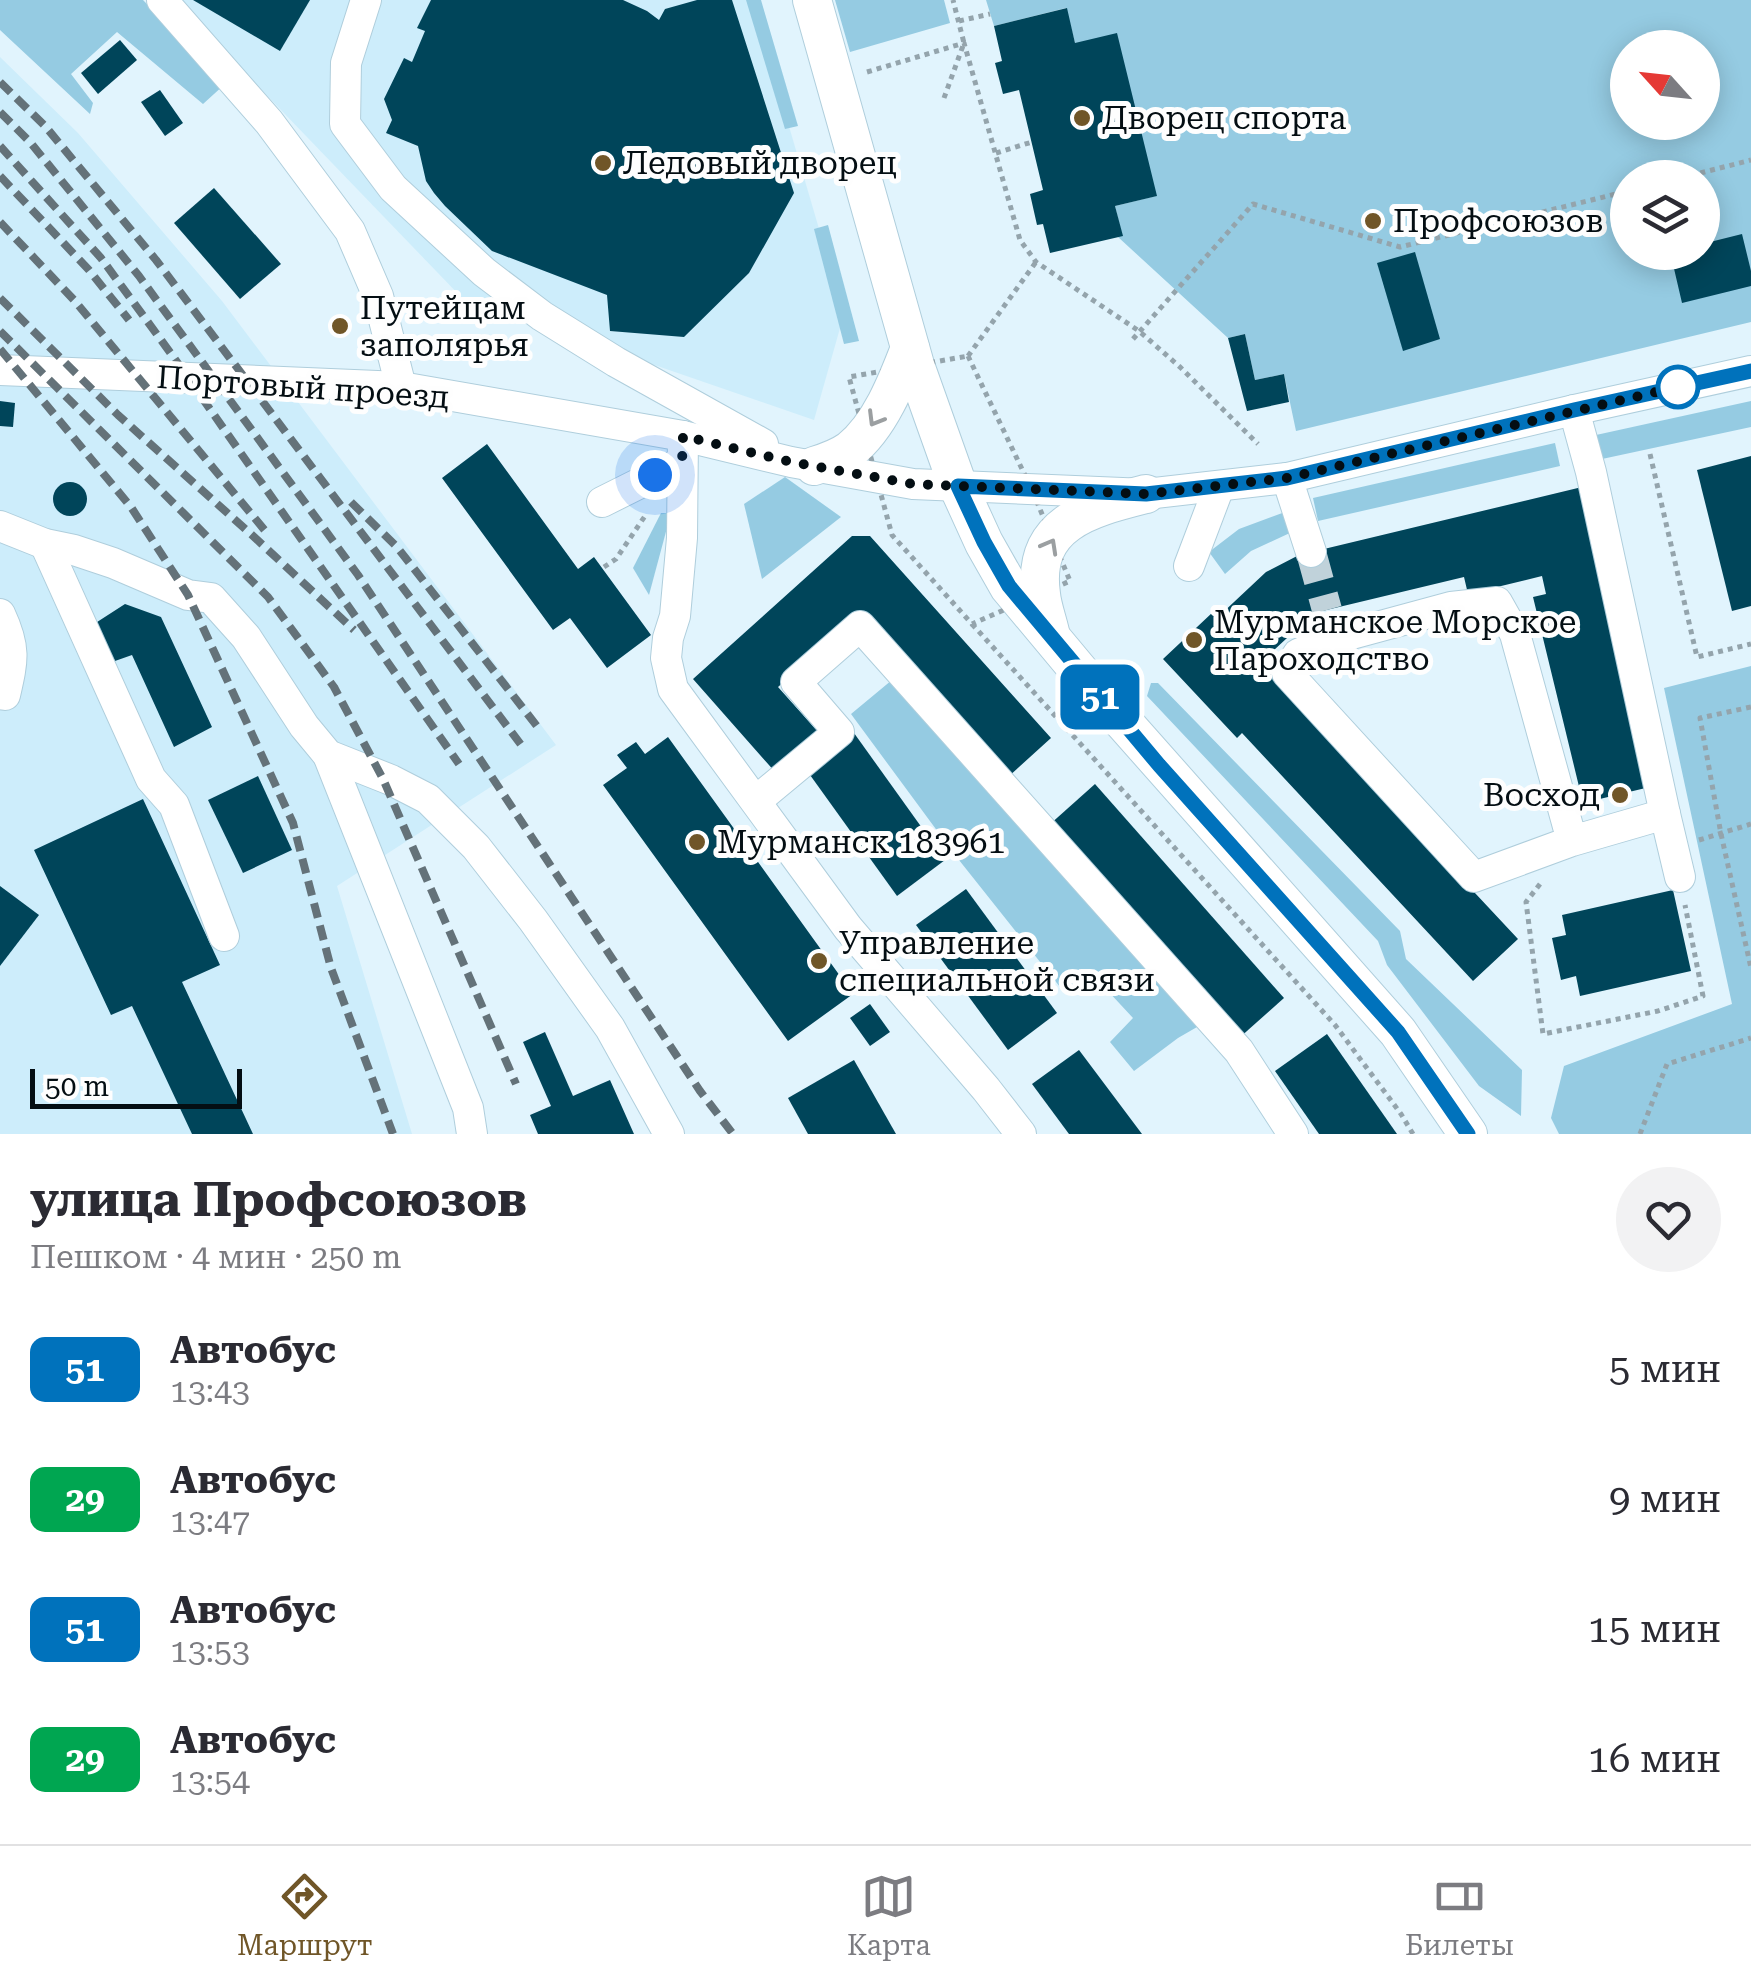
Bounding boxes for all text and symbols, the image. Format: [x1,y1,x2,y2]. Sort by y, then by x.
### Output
north arrow [1610,30,1720,140]
map controls [1610,30,1720,270]
place label: Дворец спорта [1102,99,1346,137]
marker: Дворец спорта [1071,107,1093,129]
place label: Ледовый дворец [623,144,897,182]
marker: Ледовый дворец [592,152,614,174]
button: layers [1610,160,1720,270]
place label: Профсоюзов [1393,202,1604,240]
marker: Профсоюзов [1362,210,1384,232]
place label: Путейцам заполярья [360,289,529,364]
marker: Путейцам заполярья [329,315,351,337]
street label: Портовый проезд [155,358,451,416]
unlabelled marker [1657,366,1699,408]
one-way arrow [868,408,887,426]
your location [630,450,680,500]
one-way arrow [1038,538,1057,557]
place label: Мурманское Морское Пароходство [1214,603,1576,678]
marker: Мурманское Морское Пароходство [1183,629,1205,651]
line badge: 51 [1055,664,1145,730]
text: 51 [1080,677,1120,718]
place label: Восход [1483,776,1600,814]
marker: Восход [1609,784,1631,806]
place label: Мурманск 183961 [717,823,1005,861]
marker: Мурманск 183961 [686,831,708,853]
place label: Управление специальной связи [839,924,1155,999]
marker: Управление специальной связи [808,950,830,972]
scale bar [30,1064,242,1108]
text: 50 m [45,1070,109,1103]
button: heart [1616,1167,1721,1272]
text: улица Профсоюзов [30,1172,527,1228]
text: Пешком · 4 мин · 250 m [30,1238,402,1276]
text: Автобус [170,1328,336,1372]
text: 5 мин [1609,1347,1721,1391]
text: 51 [65,1349,105,1390]
text: 13:43 [170,1372,250,1410]
text: Автобус [170,1458,336,1502]
text: 9 мин [1609,1477,1721,1521]
text: 29 [65,1479,105,1520]
text: 13:47 [170,1502,250,1540]
text: Автобус [170,1588,336,1632]
text: 15 мин [1588,1607,1721,1651]
text: 51 [65,1609,105,1650]
text: 13:53 [170,1632,250,1670]
text: Автобус [170,1718,336,1762]
text: 16 мин [1588,1737,1721,1781]
text: 29 [65,1739,105,1780]
text: 13:54 [170,1762,250,1800]
tab: Маршрут [237,1869,373,1962]
tab: Карта [847,1869,931,1962]
tab: Билеты [1405,1869,1514,1962]

